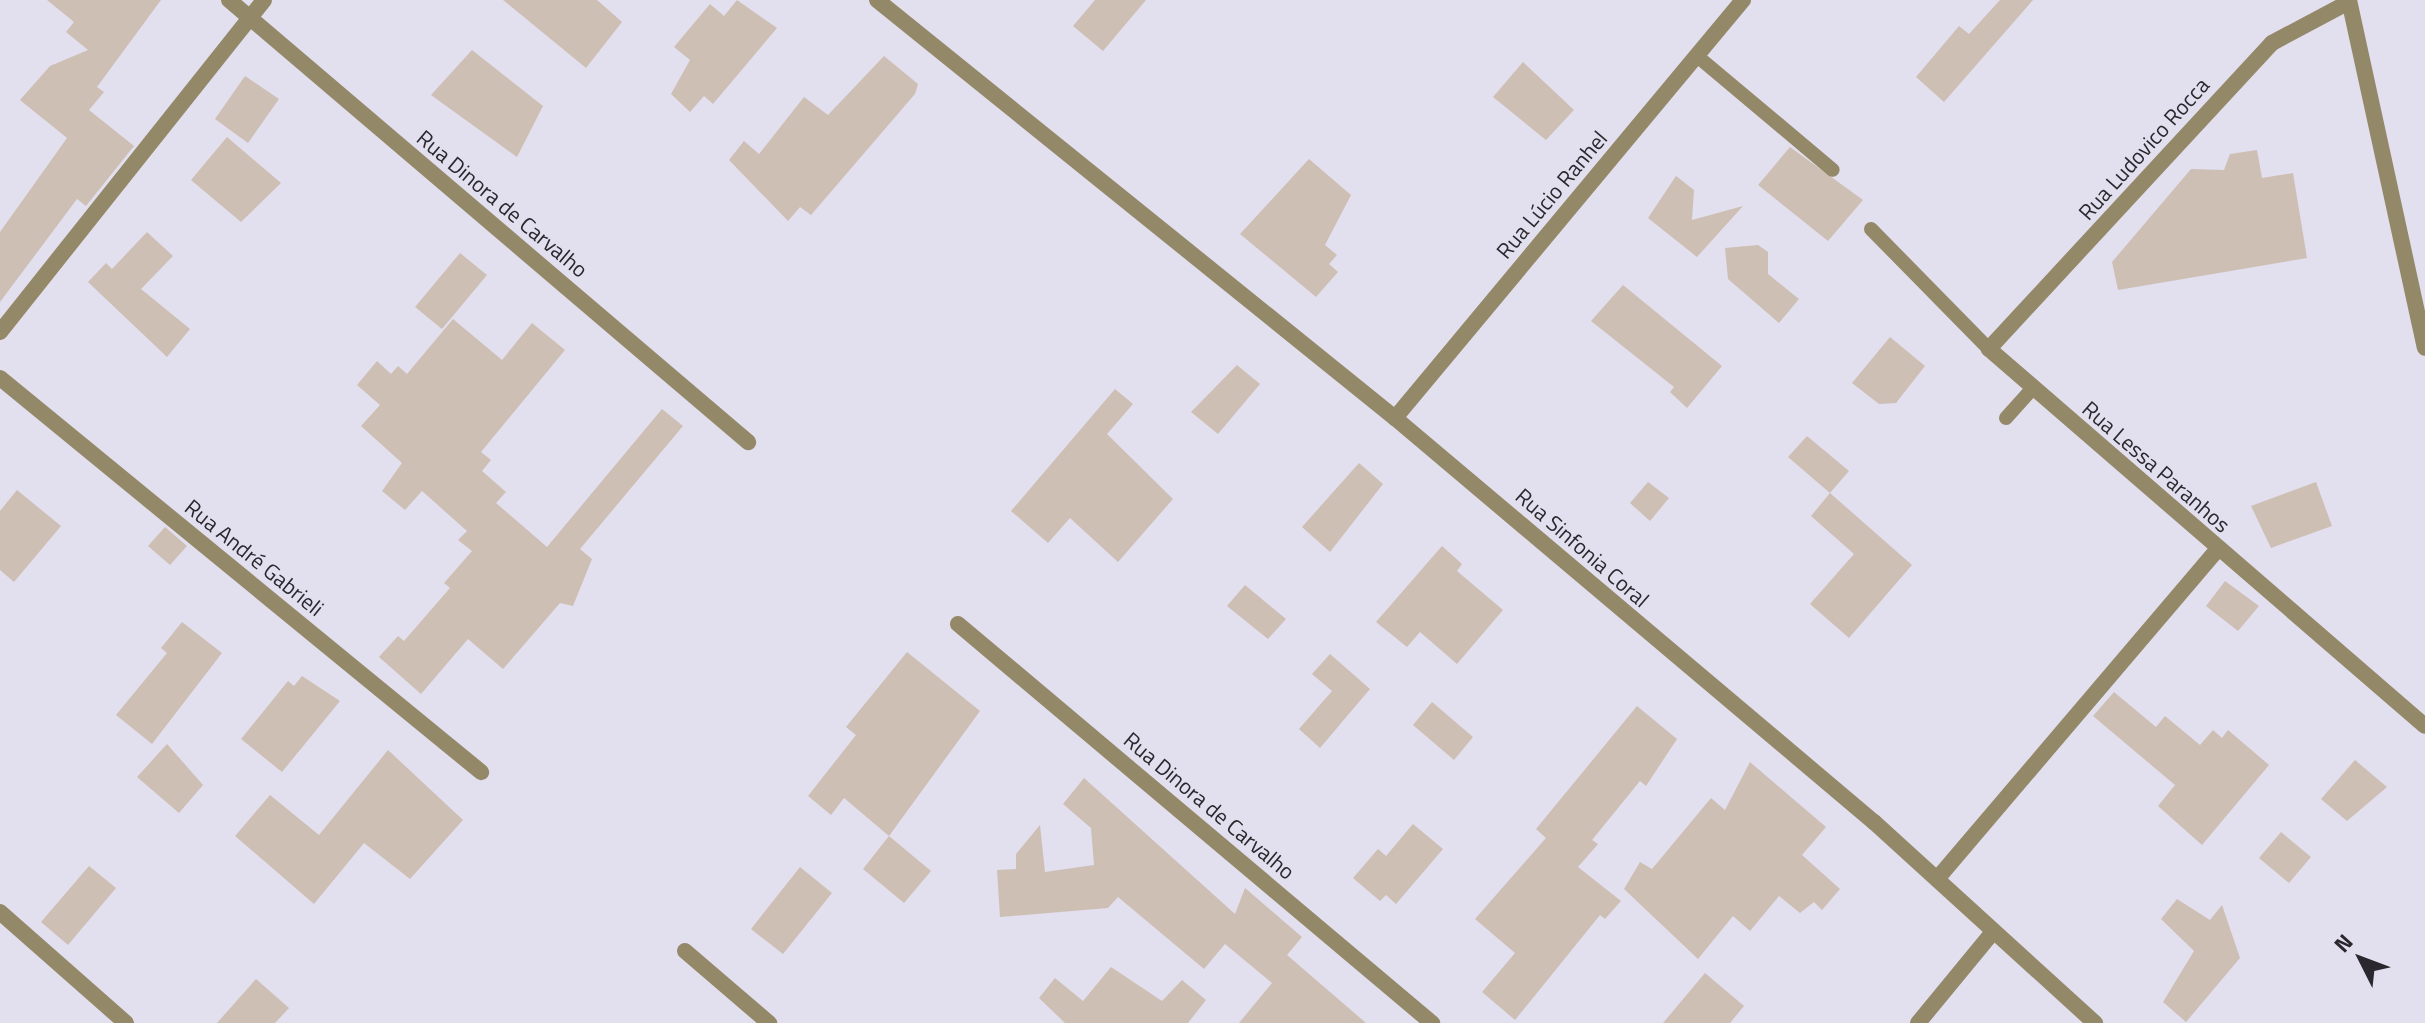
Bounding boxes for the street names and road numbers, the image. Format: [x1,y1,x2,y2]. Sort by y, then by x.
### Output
street label: Rua Ludovico Rocca [2073,72,2215,226]
street label: Rua Dinora de Carvalho [411,125,593,283]
street label: Rua Lúcio Ranhel [1491,126,1613,264]
street label: Rua Lessa Paranhos [2077,396,2235,538]
street label: Rua Sinfonia Coral [1510,483,1654,613]
street label: Rua André Gabrieli [179,494,329,622]
street label: Rua Dinora de Carvalho [1118,727,1300,885]

